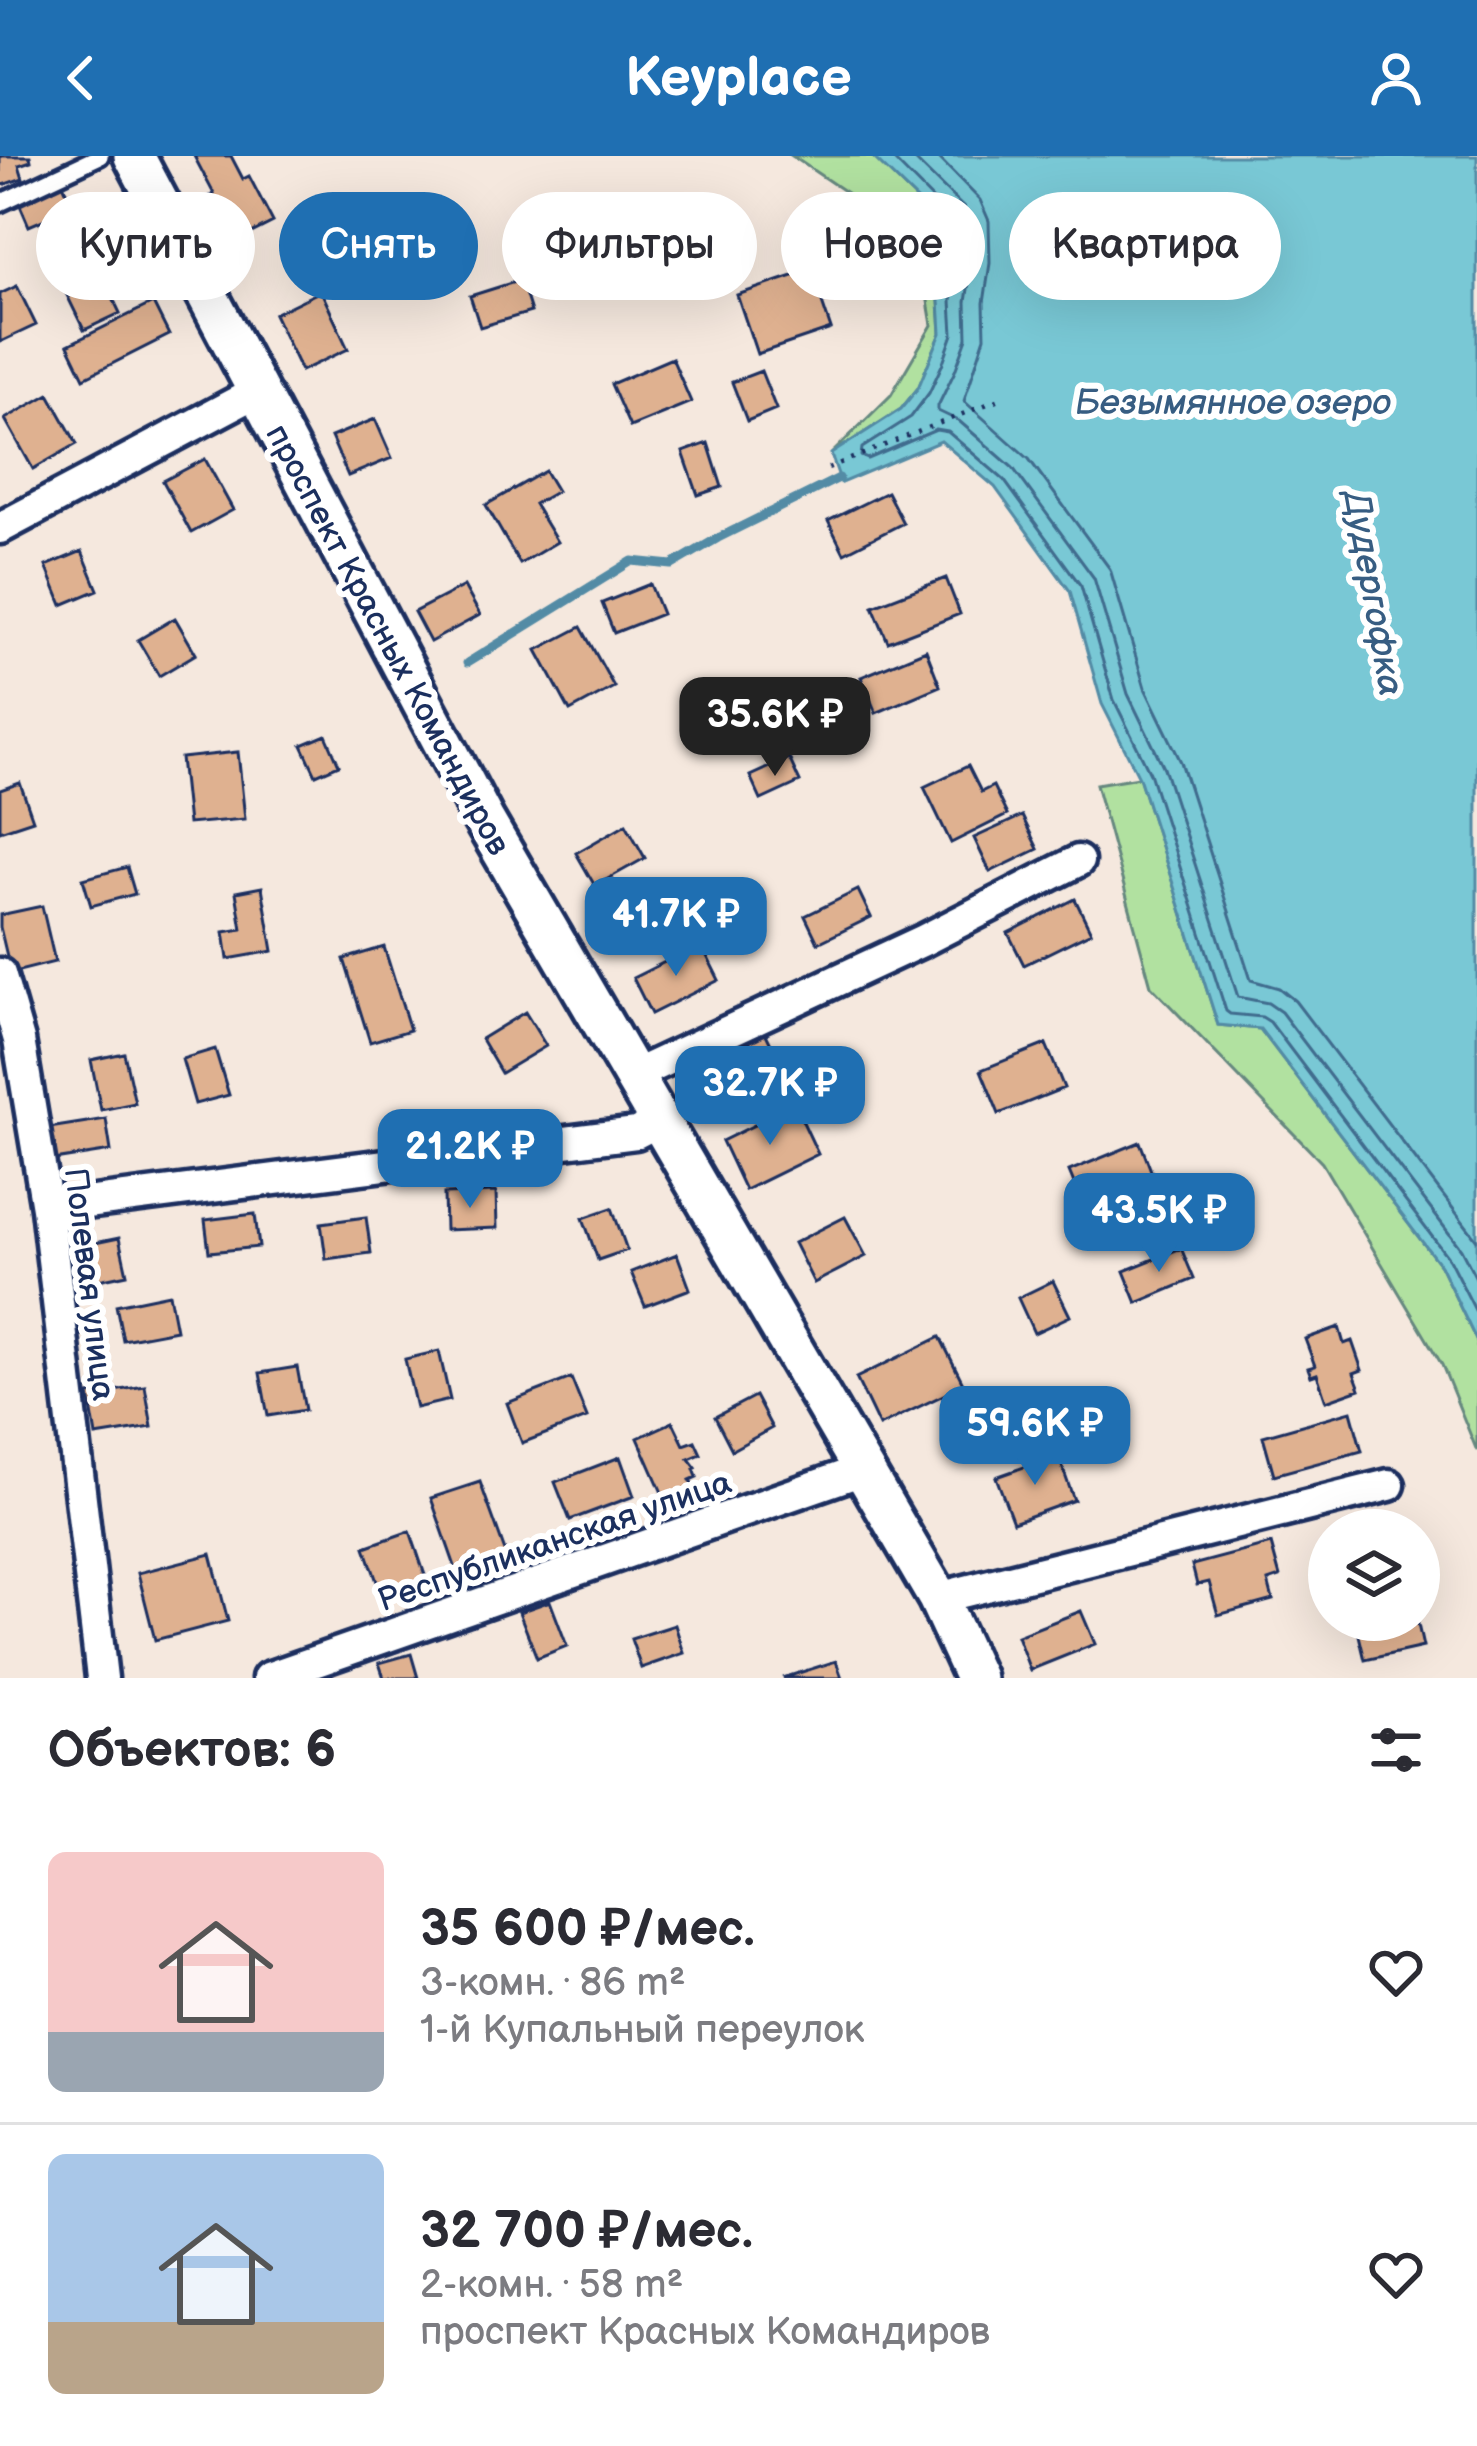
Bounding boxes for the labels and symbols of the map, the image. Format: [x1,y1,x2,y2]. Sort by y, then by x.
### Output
water label: Безымянное озеро [1075,382,1391,425]
street label: проспект Красных Командиров [256,418,518,862]
water label: Дудергофка [1333,485,1412,699]
pin: 35.6K ₽ [664,677,886,779]
pin: 41.7K ₽ [565,877,787,979]
pin: 32.7K ₽ [659,1046,881,1148]
pin: 21.2K ₽ [359,1109,581,1211]
street label: Полевая улица [55,1166,123,1403]
pin: 43.5K ₽ [1048,1173,1270,1275]
pin: 59.6K ₽ [924,1386,1146,1488]
street label: Республиканская улица [373,1463,737,1621]

